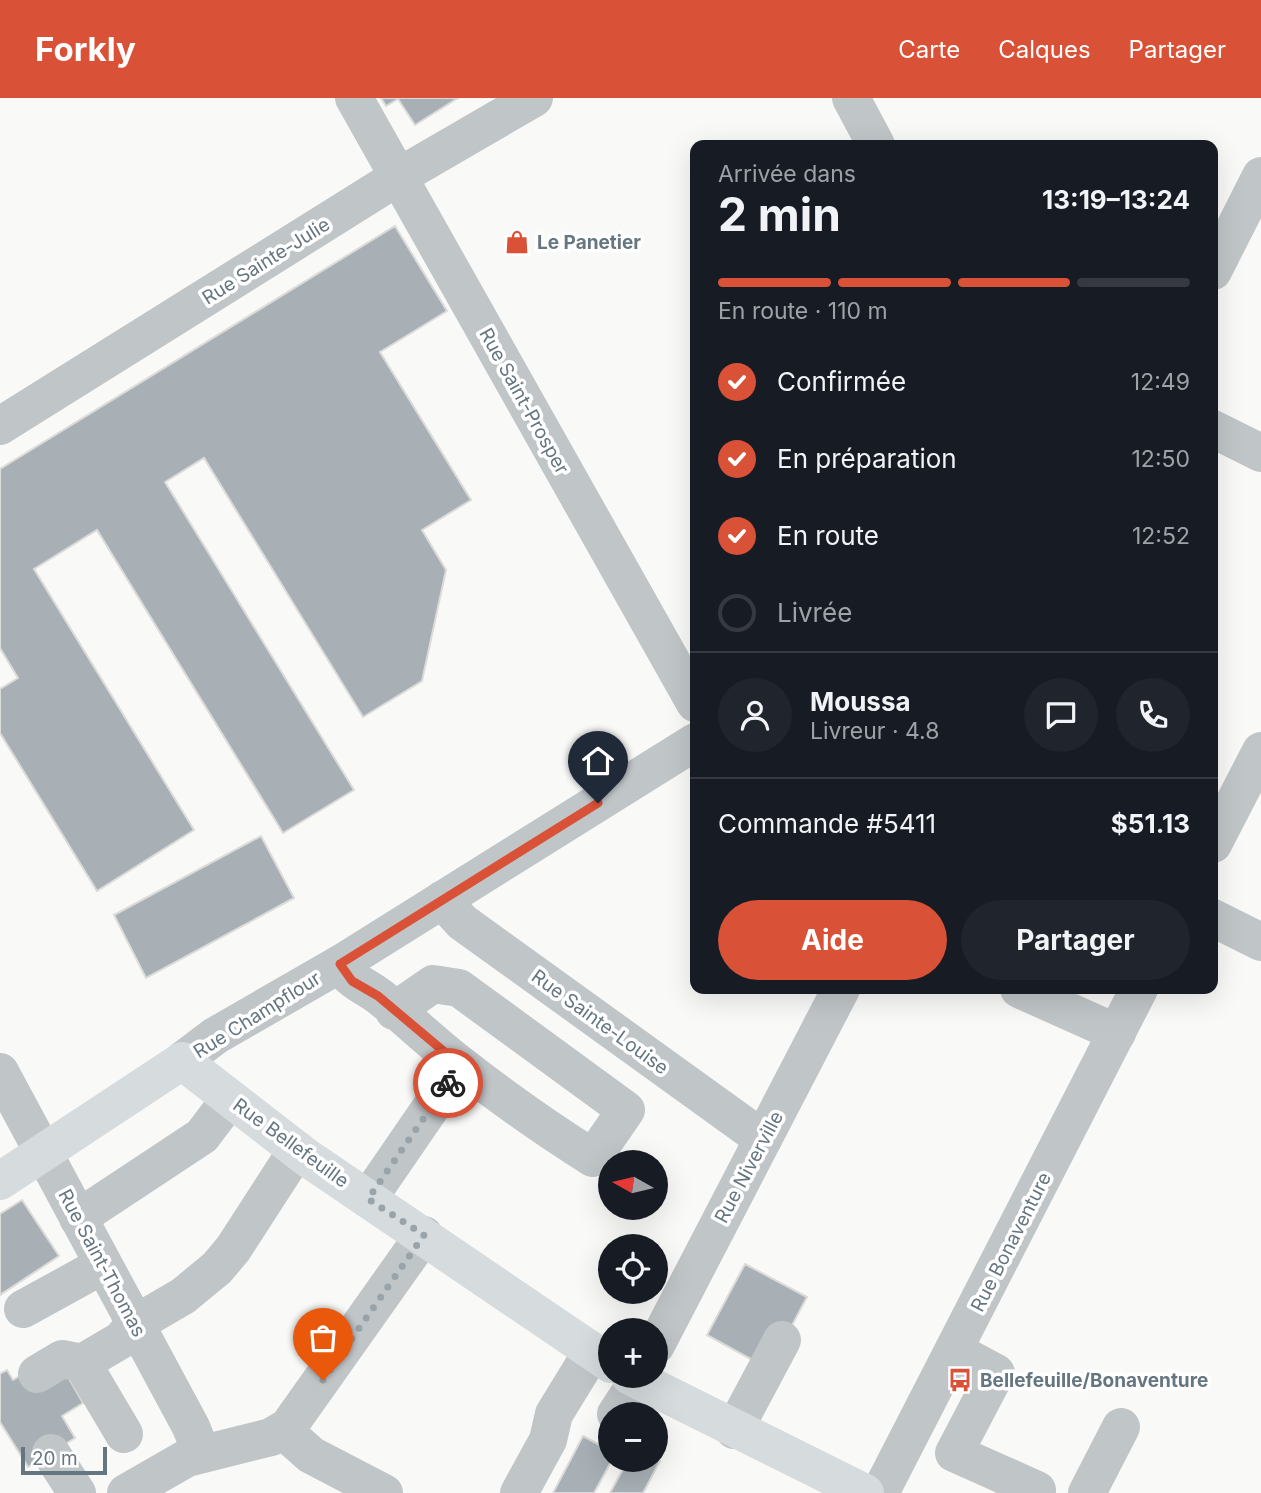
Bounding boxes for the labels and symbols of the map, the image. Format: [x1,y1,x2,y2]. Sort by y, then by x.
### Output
street label: Rue Sainte-Julie [198,213,334,309]
shop icon: Le Panetier [503,228,531,256]
place label: Le Panetier [537,231,641,254]
street label: Rue Saint-Prosper [474,324,574,478]
pin [568,731,628,803]
street label: Rue Sainte-Louise [527,965,673,1079]
street label: Rue Champflour [189,967,325,1063]
courier [413,1048,483,1118]
street label: Rue Bellefeuille [229,1093,353,1193]
street label: Rue Niverville [710,1107,788,1227]
north arrow [598,1150,668,1220]
street label: Rue Bonaventure [966,1168,1056,1316]
street label: Rue Saint-Thomas [53,1185,151,1341]
pin [293,1308,353,1380]
bus stop icon: Bellefeuille/Bonaventure [946,1366,974,1394]
place label: Bellefeuille/Bonaventure [980,1369,1208,1392]
scale bar [21,1444,107,1476]

